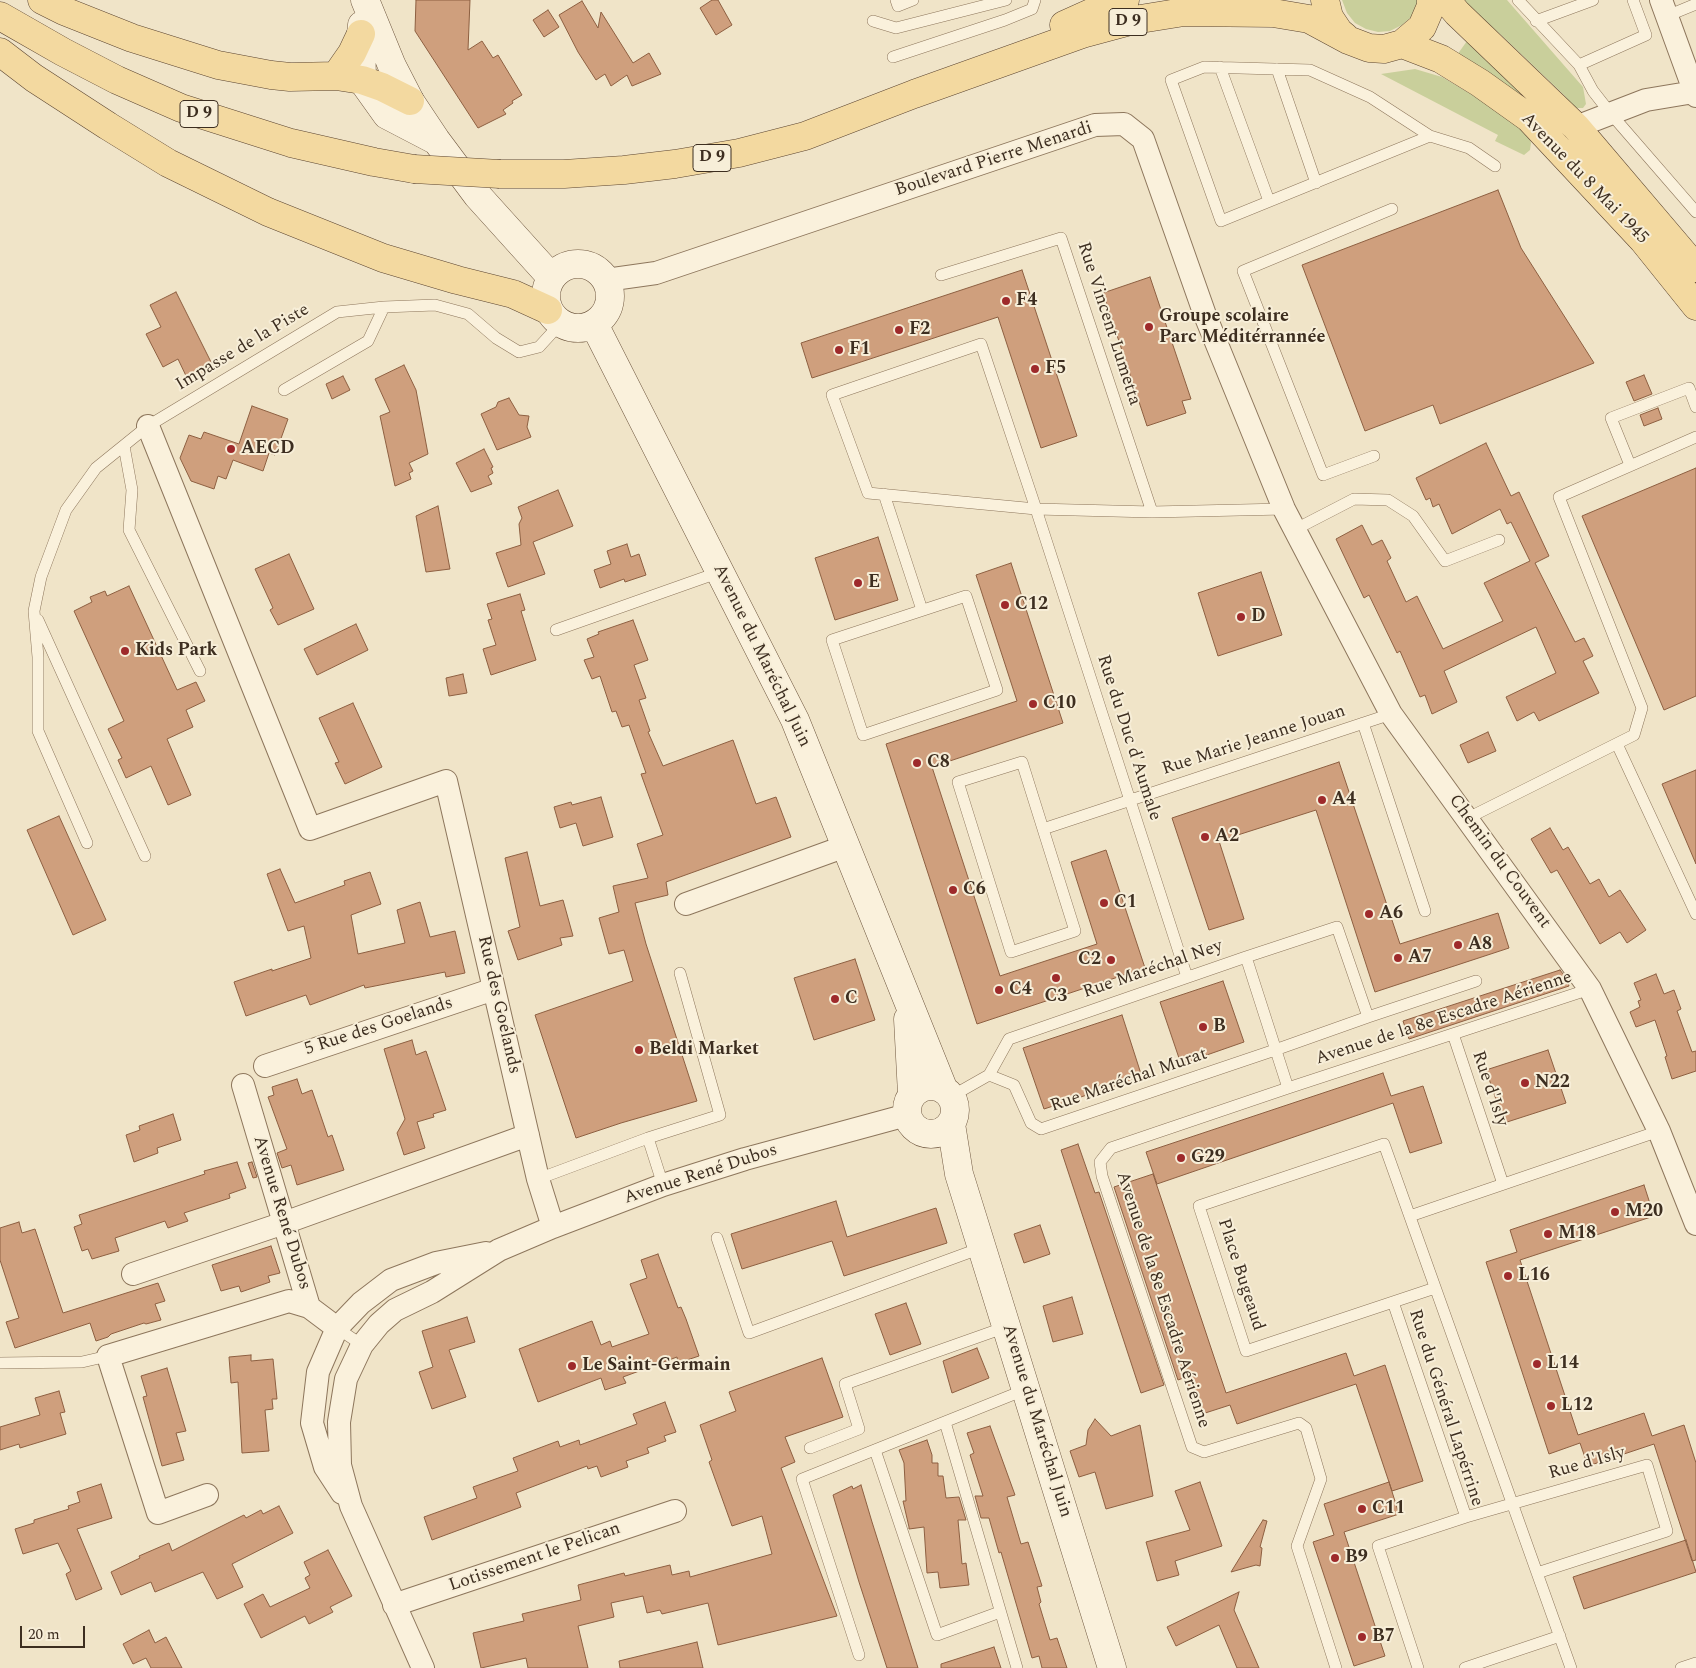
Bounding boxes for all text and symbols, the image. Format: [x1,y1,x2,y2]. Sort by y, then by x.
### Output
road number: D 9 [1109,8,1147,36]
road number: D 9 [180,100,218,128]
street label: Avenue du 8 Mai 1945 [1516,109,1652,249]
street label: Boulevard Pierre Menardi [893,118,1095,202]
road number: D 9 [693,144,731,172]
street label: Rue Vincent Lumetta [1071,240,1145,408]
place label: F4 [1016,290,1037,312]
marker: F4 [1000,295,1012,307]
street label: Impasse de la Piste [172,300,314,396]
place label: Groupe scolaire Parc Méditérrannée [1159,306,1325,348]
place label: F2 [909,319,930,341]
marker: Groupe scolaire Parc Méditérrannée [1143,321,1155,333]
marker: F2 [893,324,905,336]
place label: F1 [849,339,870,361]
marker: F1 [833,344,845,356]
place label: F5 [1045,358,1066,380]
marker: F5 [1029,363,1041,375]
place label: AECD [241,438,294,460]
marker: AECD [225,443,237,455]
street label: Avenue du Maréchal Juin [707,561,815,751]
place label: E [868,572,880,594]
marker: E [852,577,864,589]
place label: C12 [1015,594,1048,616]
marker: C12 [999,599,1011,611]
place label: D [1251,606,1265,628]
marker: D [1235,611,1247,623]
place label: Kids Park [135,640,217,662]
marker: Kids Park [119,645,131,657]
street label: Rue du Duc d'Aumale [1091,652,1165,824]
place label: C10 [1043,693,1076,715]
marker: C10 [1027,698,1039,710]
street label: Rue Marie Jeanne Jouan [1160,701,1348,781]
place label: C8 [927,752,950,774]
marker: C8 [911,757,923,769]
place label: A4 [1332,789,1356,811]
street label: Chemin du Couvent [1443,791,1555,933]
marker: A4 [1316,794,1328,806]
place label: A2 [1215,826,1239,848]
marker: A2 [1199,831,1211,843]
place label: C6 [963,879,986,901]
marker: C6 [947,884,959,896]
place label: C1 [1114,892,1137,914]
marker: C1 [1098,897,1110,909]
place label: A6 [1379,903,1403,925]
marker: A6 [1363,908,1375,920]
street label: Rue des Goélands [472,934,524,1076]
place label: A8 [1468,934,1492,956]
street label: Rue Maréchal Ney [1080,936,1226,1004]
marker: A8 [1452,939,1464,951]
place label: A7 [1408,947,1432,969]
place label: C2 [1078,949,1101,971]
marker: A7 [1392,952,1404,964]
marker: C2 [1105,954,1117,966]
street label: Avenue de la 8e Escadre Aérienne [1313,967,1575,1071]
marker: C3 [1050,972,1062,984]
place label: C4 [1009,979,1032,1001]
marker: C4 [993,984,1005,996]
place label: C3 [1045,986,1067,1008]
place label: C [845,988,858,1010]
street label: 5 Rue des Goelands [302,993,456,1061]
marker: C [829,993,841,1005]
place label: B [1213,1016,1226,1038]
marker: B [1197,1021,1209,1033]
place label: Beldi Market [649,1039,759,1061]
marker: Beldi Market [633,1044,645,1056]
street label: Rue Maréchal Murat [1048,1044,1210,1118]
street label: Rue d'Isly [1466,1048,1512,1130]
place label: N22 [1535,1072,1570,1094]
marker: N22 [1519,1077,1531,1089]
street label: Avenue René Dubos [247,1133,315,1293]
street label: Avenue René Dubos [622,1140,780,1210]
place label: G29 [1191,1147,1225,1169]
marker: G29 [1175,1152,1187,1164]
street label: Avenue de la 8e Escadre Aérienne [1110,1169,1214,1431]
place label: M20 [1625,1201,1663,1223]
marker: M20 [1609,1206,1621,1218]
street label: Place Bugeaud [1212,1216,1268,1334]
place label: M18 [1558,1223,1596,1245]
marker: M18 [1542,1228,1554,1240]
place label: L16 [1518,1265,1550,1287]
marker: L16 [1502,1270,1514,1282]
street label: Rue du Général Lapérrine [1403,1307,1487,1509]
street label: Avenue du Maréchal Juin [996,1322,1076,1520]
place label: L14 [1547,1353,1579,1375]
place label: Le Saint-Germain [582,1355,731,1377]
marker: L14 [1531,1358,1543,1370]
marker: Le Saint-Germain [566,1360,578,1372]
place label: L12 [1561,1395,1593,1417]
marker: L12 [1545,1400,1557,1412]
street label: Rue d'Isly [1546,1443,1628,1485]
place label: C11 [1372,1498,1405,1520]
marker: C11 [1356,1503,1368,1515]
street label: Lotissement le Pelican [446,1519,624,1597]
place label: B9 [1345,1547,1368,1569]
marker: B9 [1329,1552,1341,1564]
scale bar [22,1616,88,1648]
text: 20 m [28,1623,60,1646]
place label: B7 [1372,1626,1395,1648]
marker: B7 [1356,1631,1368,1643]

